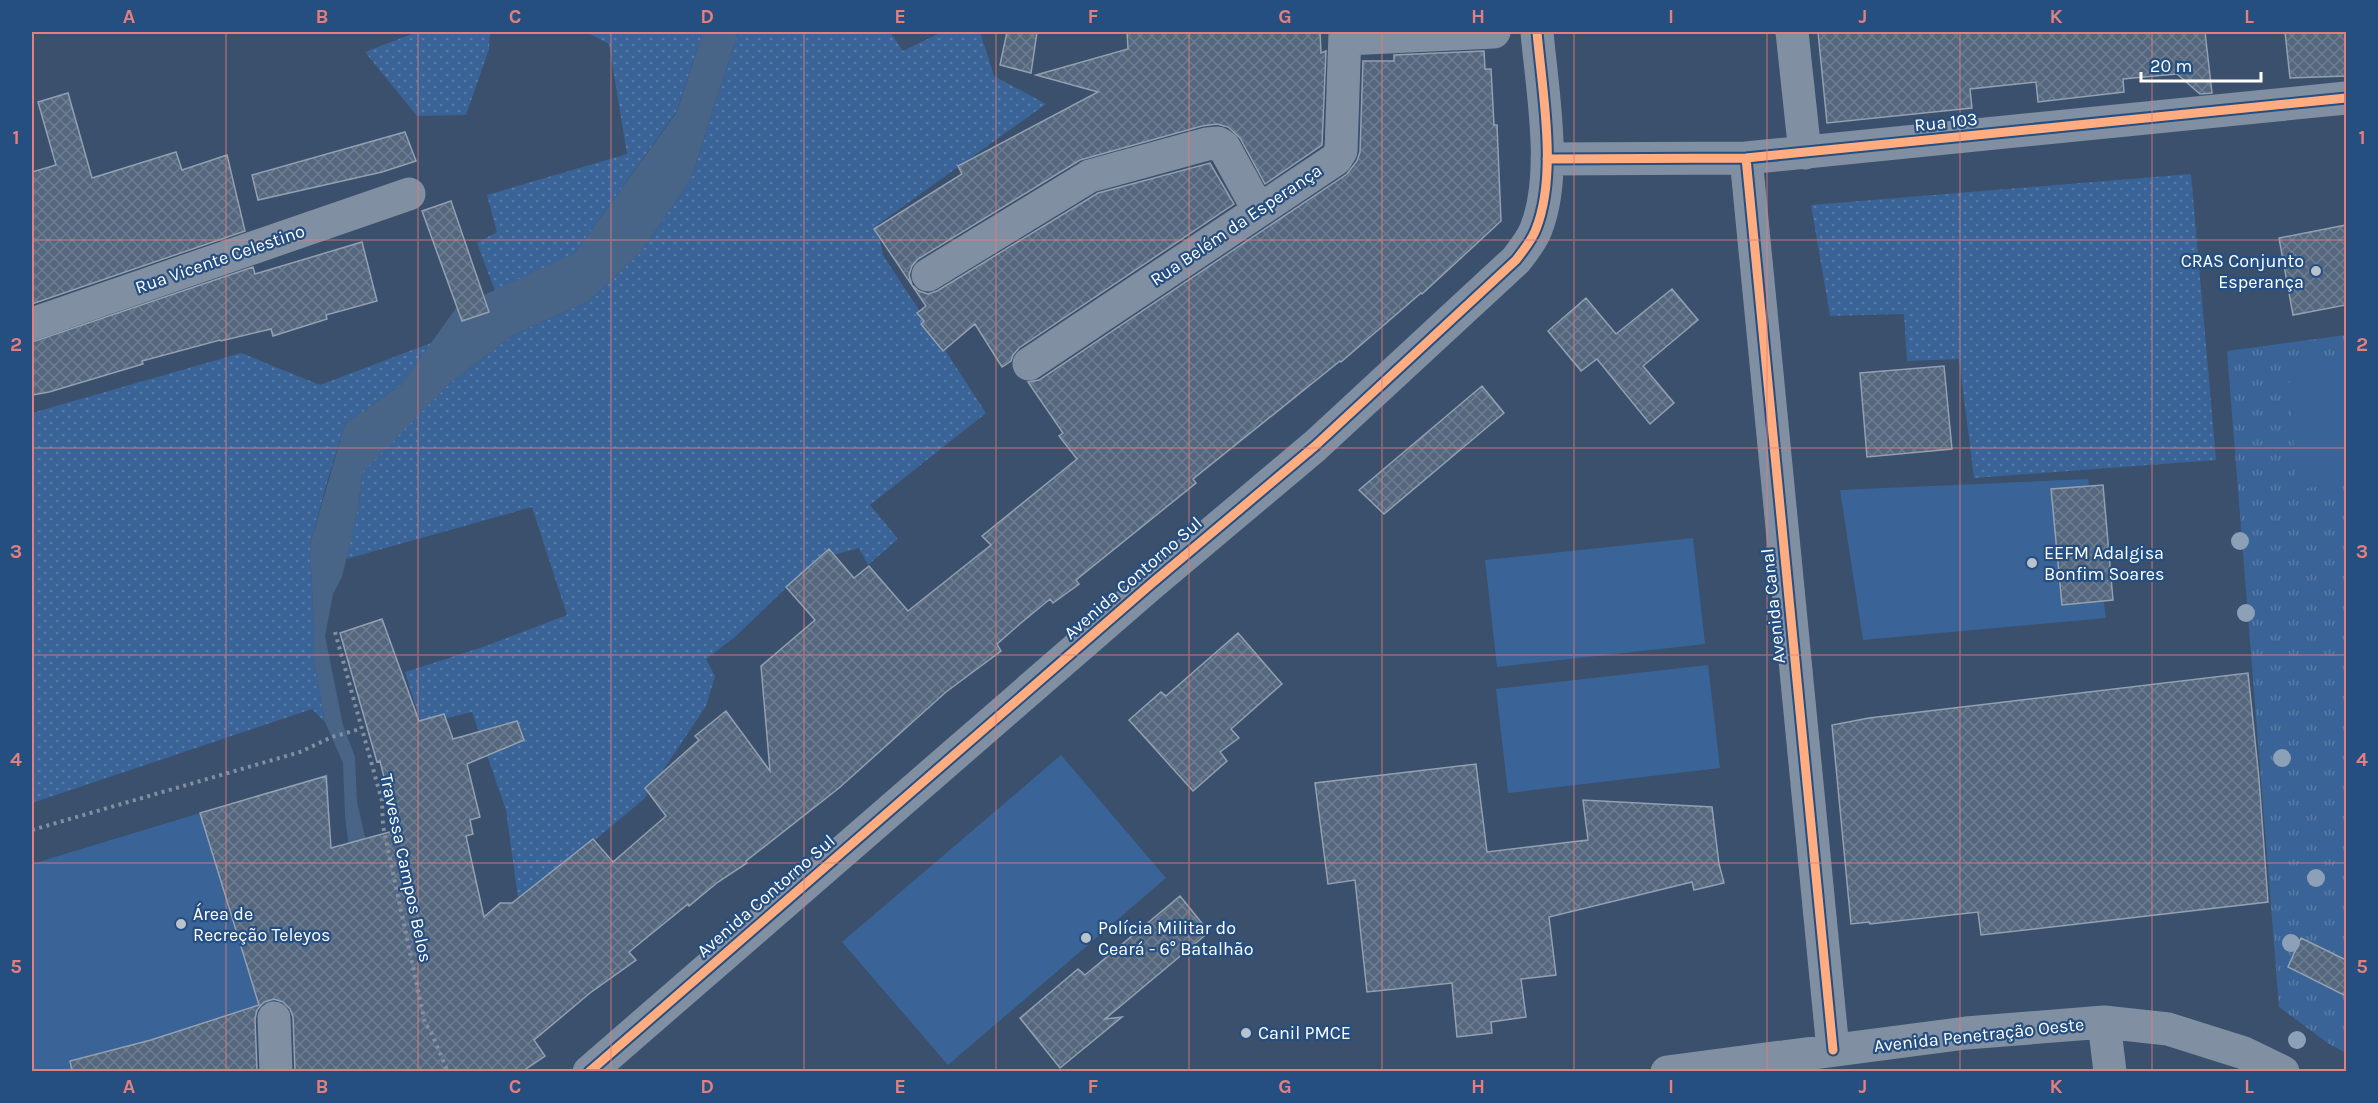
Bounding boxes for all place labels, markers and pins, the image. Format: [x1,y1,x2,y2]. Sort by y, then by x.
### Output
place label: CRAS Conjunto Esperança [2181,250,2304,293]
marker: CRAS Conjunto Esperança [2309,264,2323,278]
place label: EEFM Adalgisa Bonfim Soares [2044,542,2164,585]
marker: EEFM Adalgisa Bonfim Soares [2025,556,2039,570]
place label: Área de Recreção Teleyos [193,902,330,946]
marker: Área de Recreção Teleyos [174,917,188,931]
place label: Polícia Militar do Ceará - 6° Batalhão [1098,917,1254,960]
marker: Polícia Militar do Ceará - 6° Batalhão [1079,931,1093,945]
place label: Canil PMCE [1258,1022,1351,1044]
marker: Canil PMCE [1239,1026,1253,1040]

